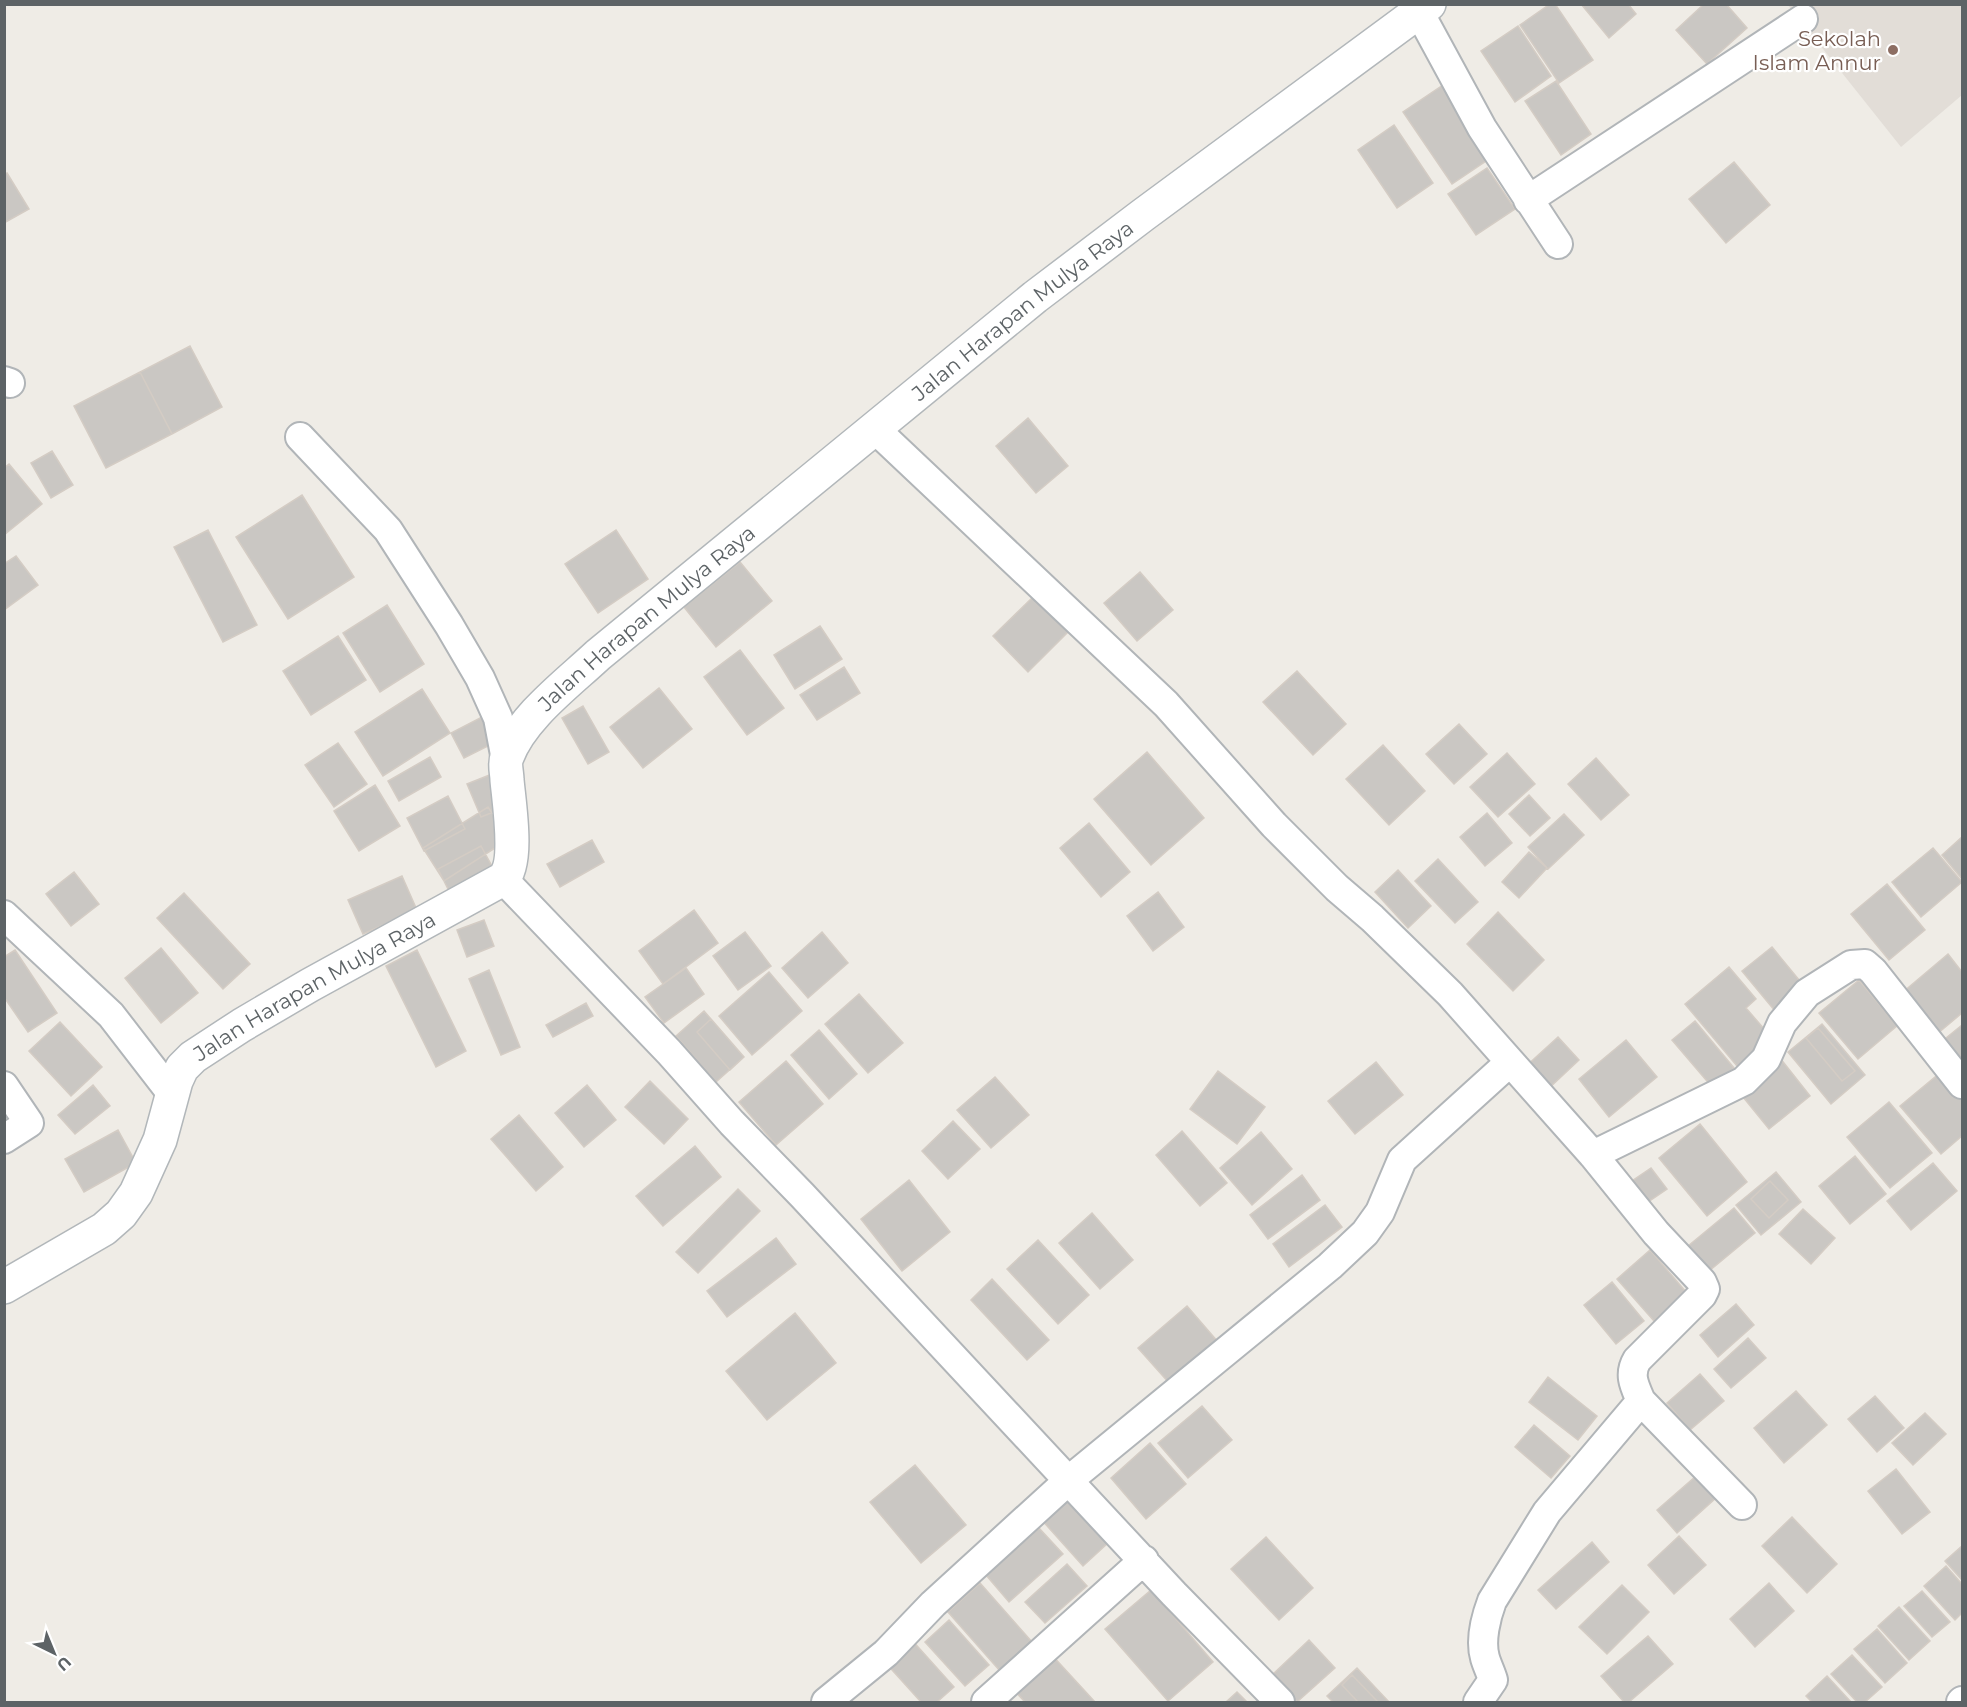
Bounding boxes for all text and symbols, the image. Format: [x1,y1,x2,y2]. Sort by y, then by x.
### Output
place label: Sekolah Islam Annur [1753,26,1881,75]
marker: Sekolah Islam Annur [1886,43,1900,57]
street label: Jalan Harapan Mulya Raya [906,215,1138,406]
street label: Jalan Harapan Mulya Raya [532,519,760,717]
street label: Jalan Harapan Mulya Raya [188,906,440,1066]
north arrow [24,1623,84,1683]
text: U [53,1652,75,1675]

